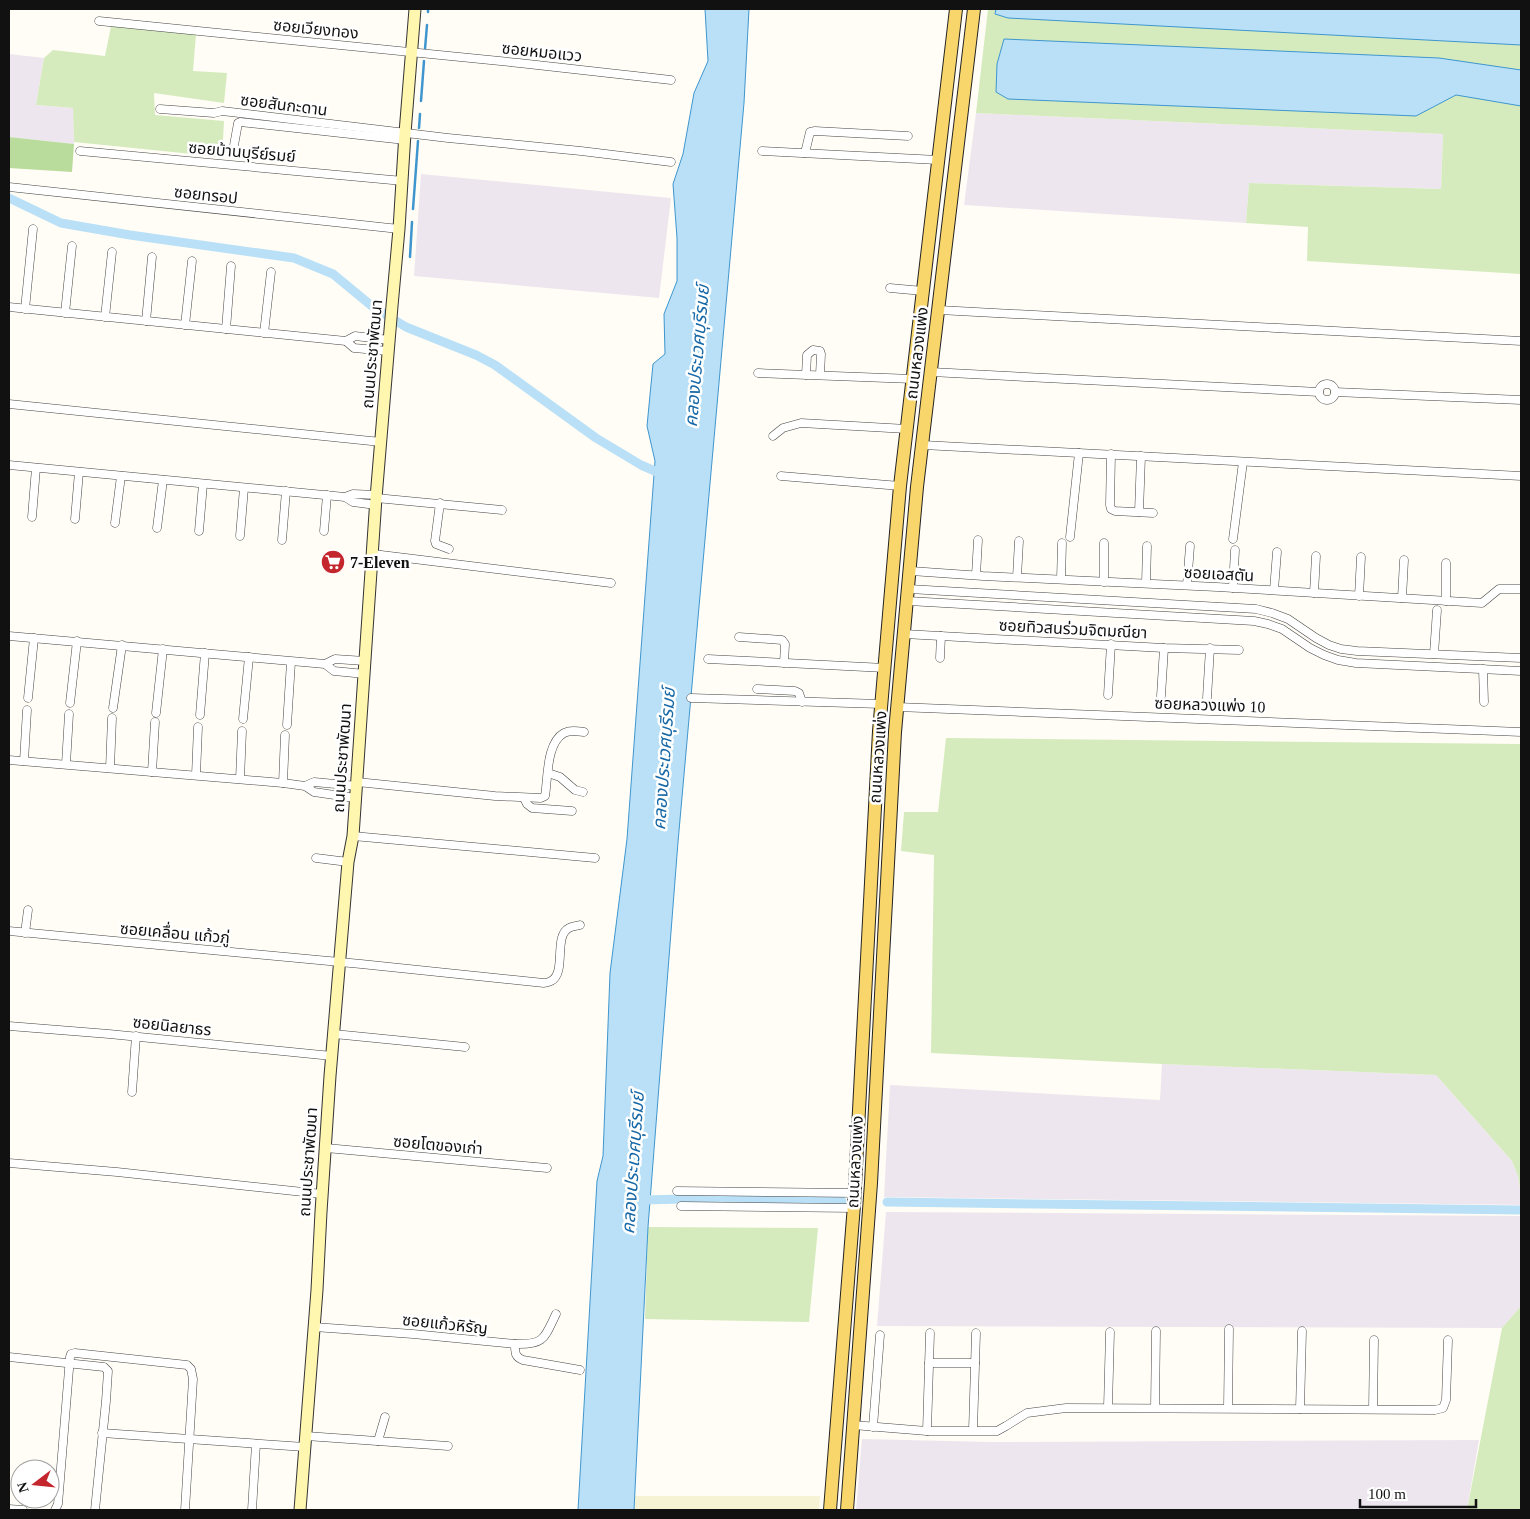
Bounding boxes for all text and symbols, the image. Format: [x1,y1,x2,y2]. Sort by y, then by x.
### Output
street label: ซอยเวียงทอง [273,16,359,42]
street label: ซอยหมอแวว [501,39,583,65]
street label: ซอยสันกะดาน [239,91,329,119]
street label: ซอยบ้านบุรีย์รมย์ [188,139,296,166]
street label: ซอยทรอป [173,183,239,207]
water label: คลองประเวศบุรีรมย์ [681,281,714,428]
street label: ถนนประชาพัฒนา [359,299,385,409]
street label: ถนนหลวงแพ่ง [903,306,931,400]
supermarket icon: 7-Eleven [320,549,346,575]
place label: 7-Eleven [350,554,410,571]
street label: ซอยเอสตัน [1183,564,1255,584]
street label: ซอยทิวสนร่วมจิตมณียา [998,617,1148,641]
water label: คลองประเวศบุรีรมย์ [649,684,680,831]
street label: ซอยหลวงแพ่ง 10 [1154,695,1266,715]
street label: ถนนประชาพัฒนา [330,703,354,813]
street label: ถนนหลวงแพ่ง [866,710,890,804]
street label: ซอยเคลื่อน แก้วภู่ [119,917,231,947]
street label: ซอยนิลยาธร [132,1013,212,1039]
water label: คลองประเวศบุรีรมย์ [618,1088,649,1235]
street label: ถนนประชาพัฒนา [296,1107,320,1217]
street label: ถนนหลวงแพ่ง [844,1115,866,1209]
street label: ซอยโตของเก่า [392,1133,484,1157]
street label: ซอยแก้วหิรัญ [401,1311,489,1337]
north arrow [10,1459,60,1509]
scale bar [1360,1476,1476,1508]
text: N [14,1481,32,1494]
text: 100 m [1368,1486,1406,1502]

